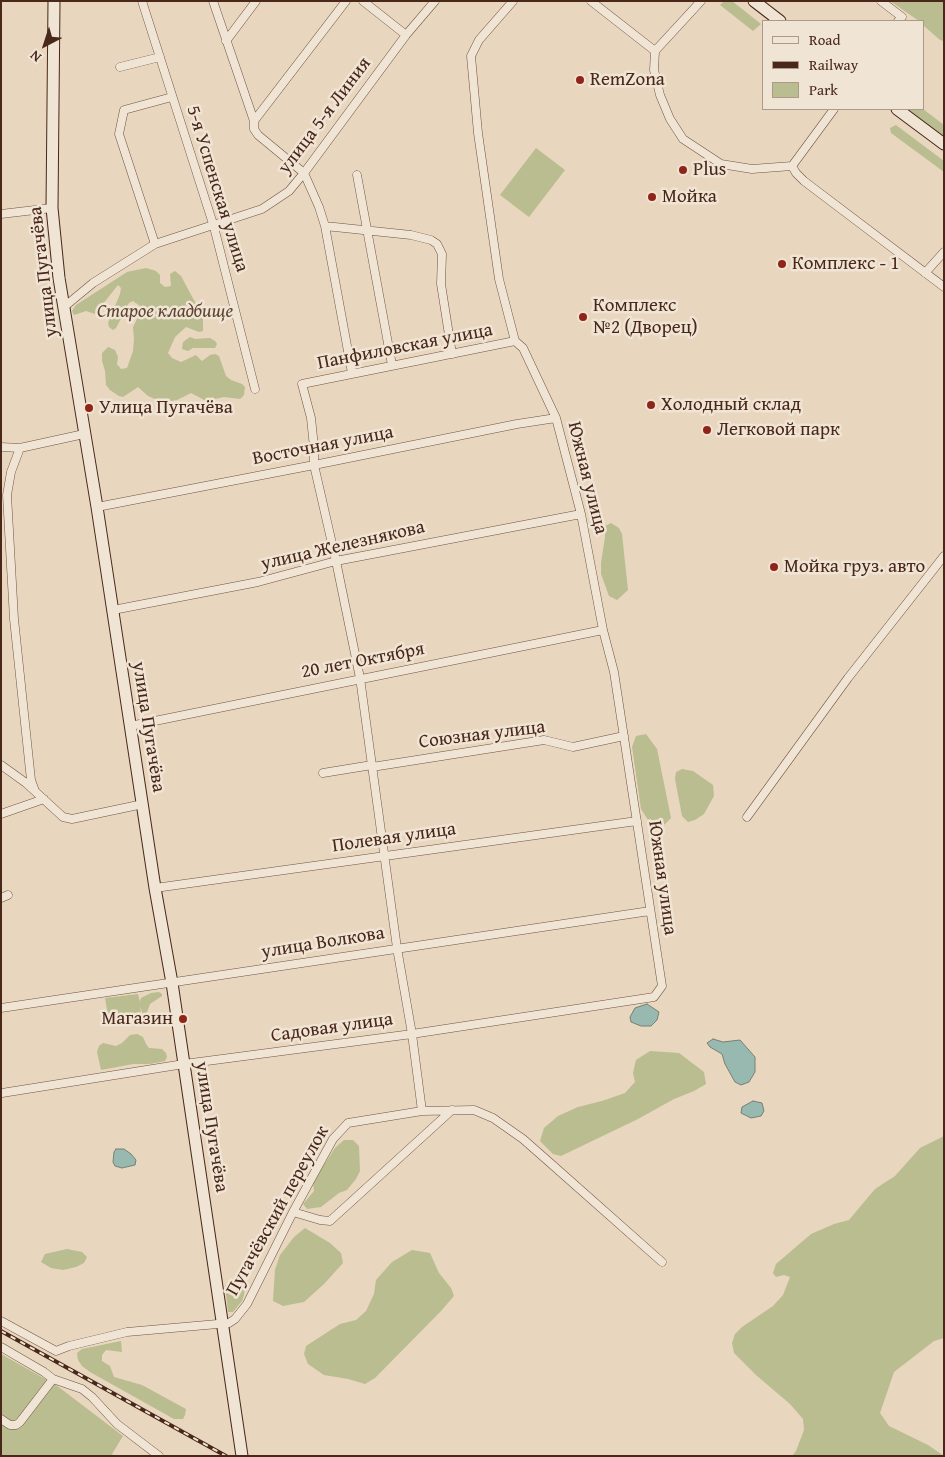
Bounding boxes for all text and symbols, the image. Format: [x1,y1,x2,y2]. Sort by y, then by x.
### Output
north arrow [20,20,70,70]
legend [762,20,925,110]
text: Road [809,29,840,50]
text: N [25,46,45,67]
street label: улица 5-я Линия [274,53,376,179]
text: Railway [809,54,858,75]
place label: RemZona [590,69,665,91]
marker: RemZona [574,74,586,86]
text: Park [809,79,838,100]
street label: 5-я Успенская улица [181,103,253,275]
place label: Plus [693,159,726,181]
marker: Plus [677,164,689,176]
place label: Мойка [662,186,717,208]
marker: Мойка [646,191,658,203]
street label: улица Пугачёва [25,205,63,339]
place label: Комплекс - 1 [792,253,899,275]
marker: Комплекс - 1 [776,258,788,270]
place label: Комплекс №2 (Дворец) [593,295,698,339]
park label: Старое кладбище [97,301,233,323]
marker: Комплекс №2 (Дворец) [577,311,589,323]
street label: Панфиловская улица [315,319,495,375]
place label: Холодный склад [661,394,801,416]
place label: Улица Пугачёва [99,397,233,419]
marker: Холодный склад [645,399,657,411]
marker: Улица Пугачёва [83,402,95,414]
street label: Южная улица [562,419,612,537]
place label: Легковой парк [717,419,840,441]
street label: Восточная улица [251,421,395,471]
marker: Легковой парк [701,424,713,436]
street label: улица Железнякова [259,516,427,576]
place label: Мойка груз. авто [784,556,925,578]
marker: Мойка груз. авто [768,561,780,573]
street label: 20 лет Октября [299,638,427,684]
street label: улица Пугачёва [126,660,170,794]
street label: Союзная улица [418,716,546,754]
street label: Полевая улица [331,818,457,858]
street label: Южная улица [643,819,681,937]
street label: улица Волкова [260,922,386,964]
place label: Магазин [101,1008,173,1030]
street label: Садовая улица [270,1008,394,1048]
marker: Магазин [177,1013,189,1025]
street label: улица Пугачёва [189,1060,233,1194]
street label: Пугачёвский переулок [222,1122,334,1300]

